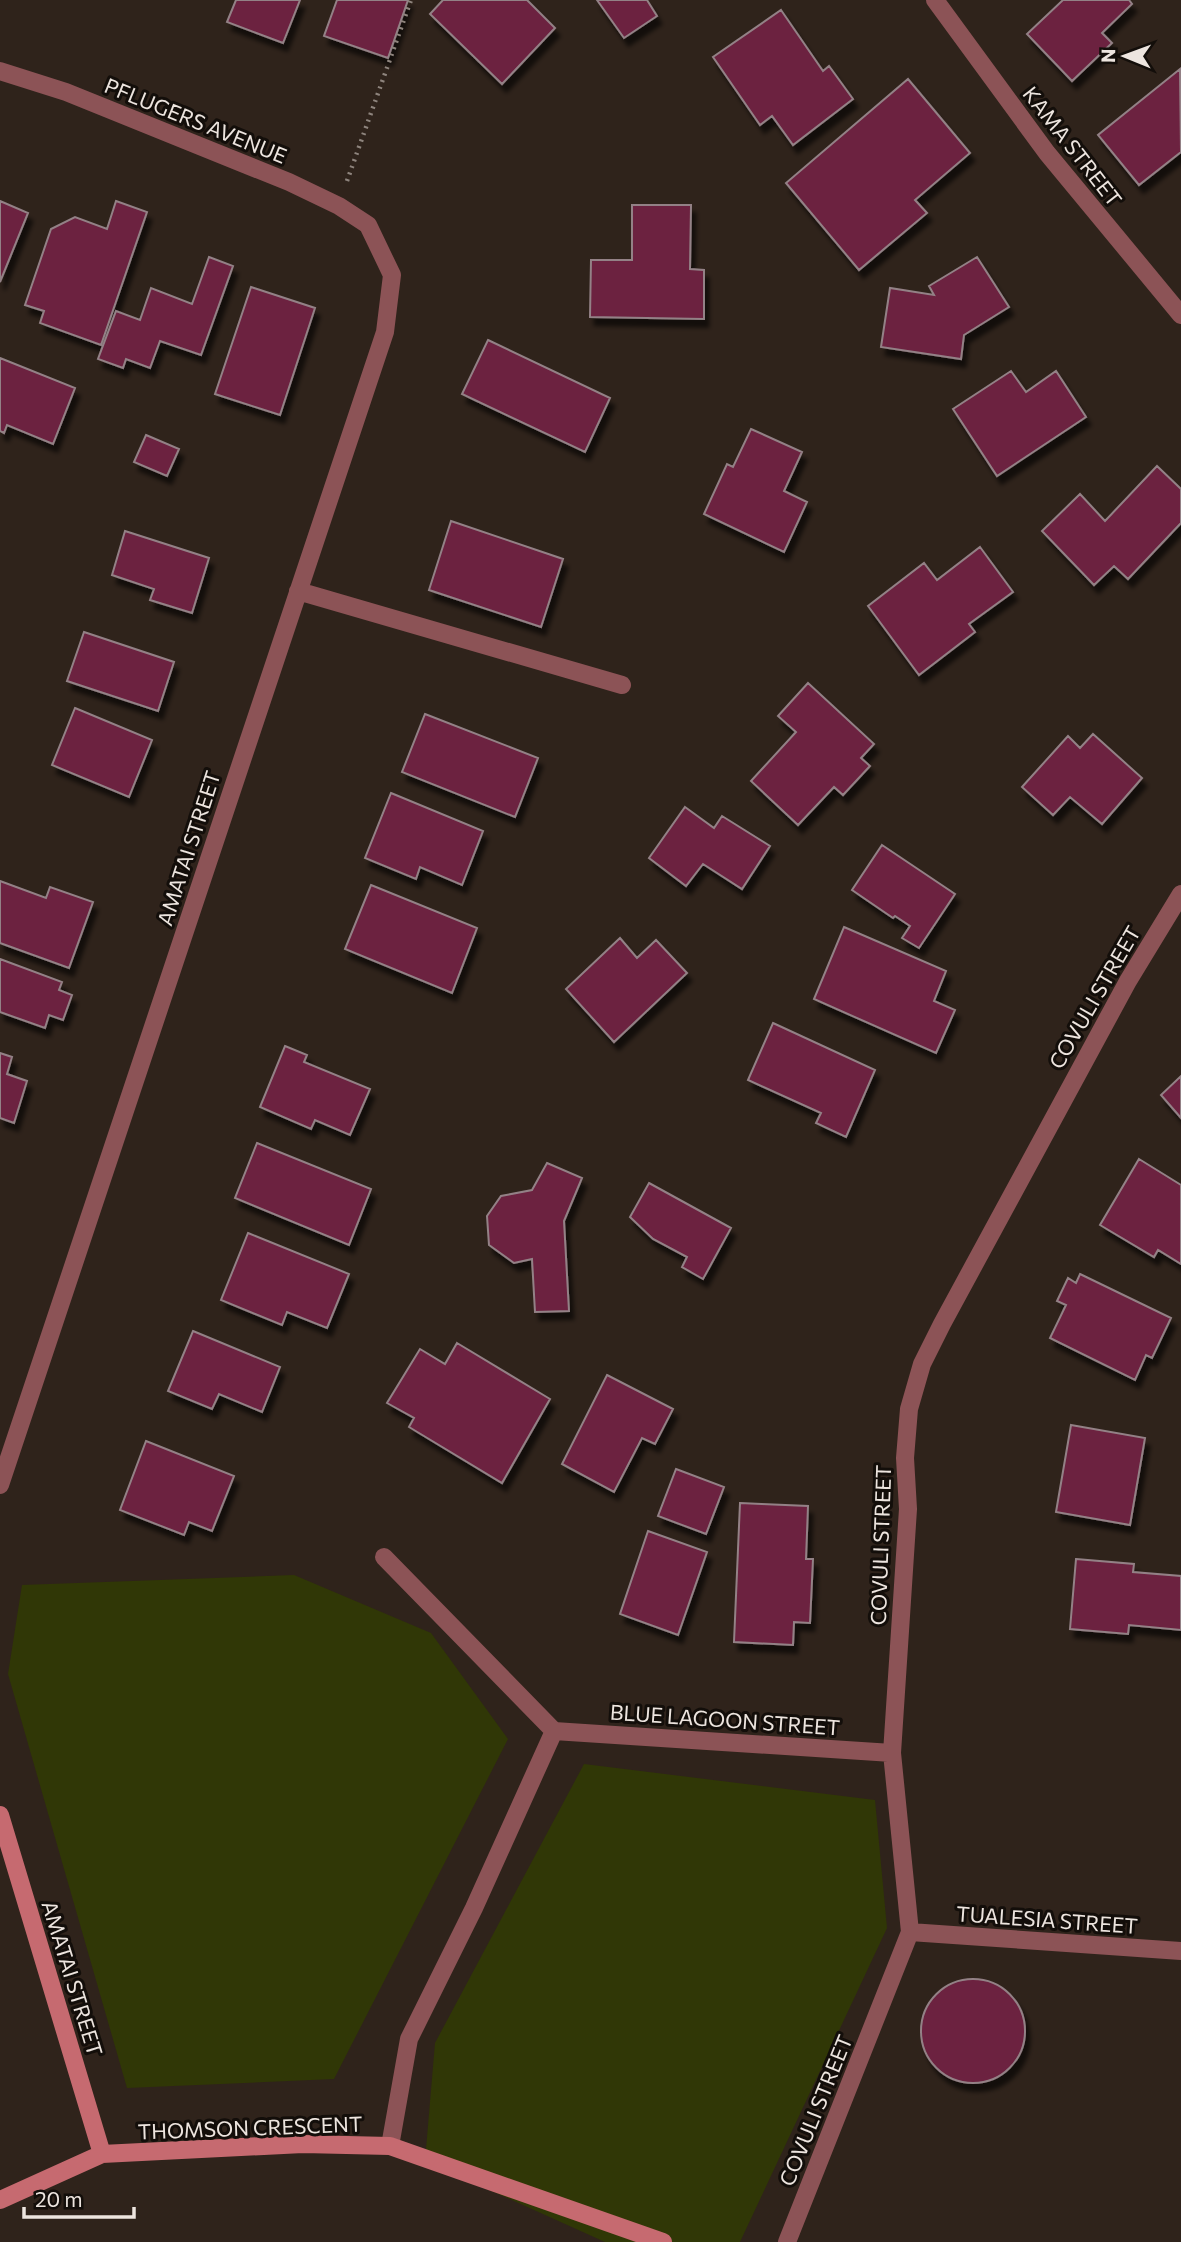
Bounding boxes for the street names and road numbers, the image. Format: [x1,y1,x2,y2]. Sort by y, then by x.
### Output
street label: PFLUGERS AVENUE [101,72,291,168]
street label: KAMA STREET [1018,81,1128,211]
street label: AMATAI STREET [151,767,225,929]
street label: COVULI STREET [1043,921,1145,1073]
street label: COVULI STREET [865,1464,895,1626]
street label: BLUE LAGOON STREET [609,1698,841,1740]
street label: AMATAI STREET [37,1897,109,2059]
street label: TUALESIA STREET [955,1900,1139,1938]
street label: COVULI STREET [773,2031,857,2189]
street label: THOMSON CRESCENT [137,2111,363,2143]

